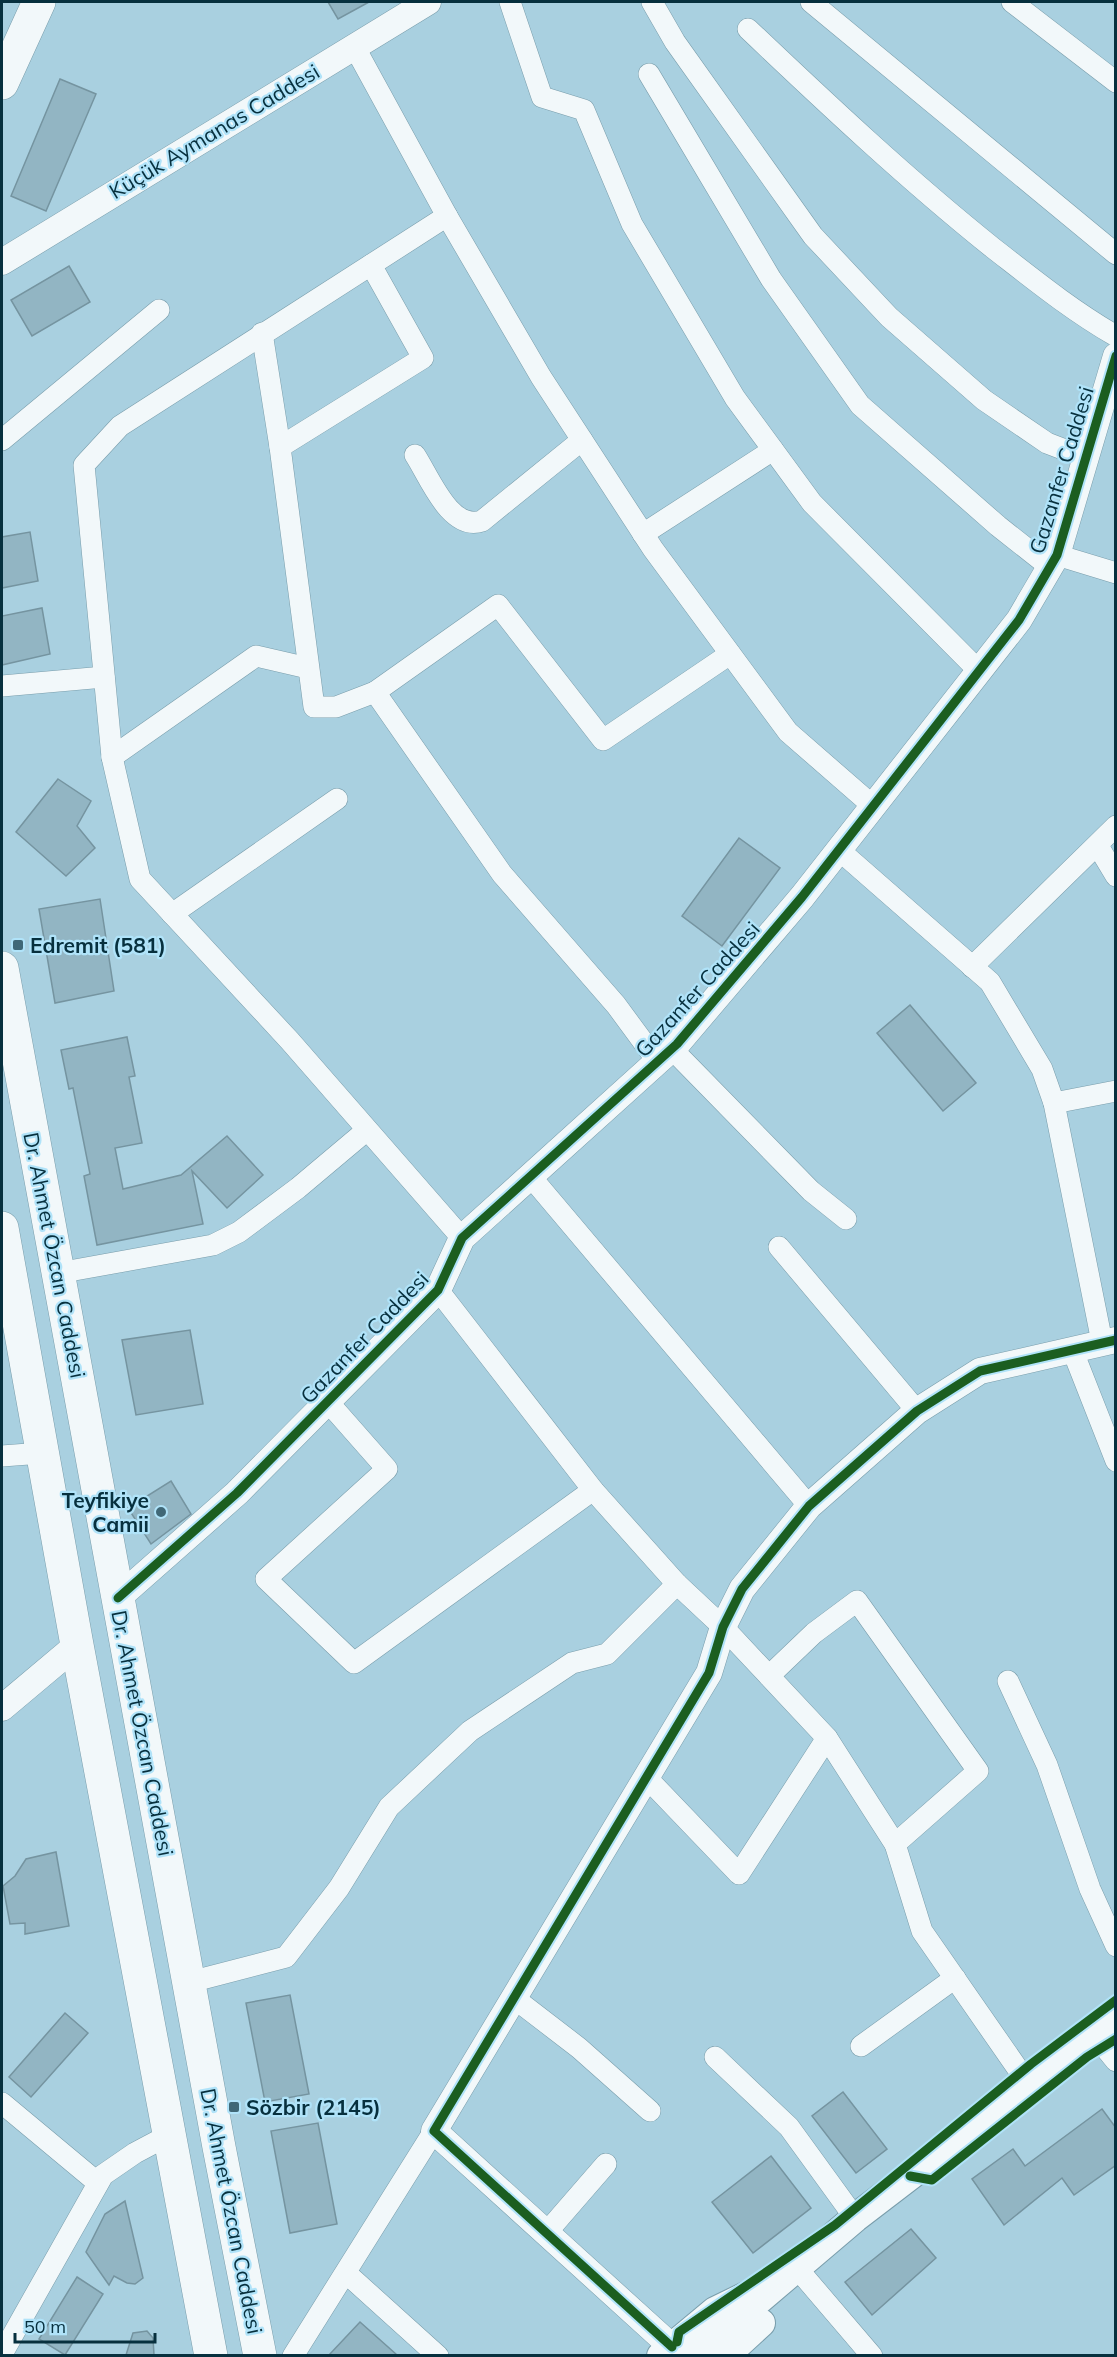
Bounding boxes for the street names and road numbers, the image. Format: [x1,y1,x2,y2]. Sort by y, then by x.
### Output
street label: Küçük Aymanas Caddesi [104,58,324,204]
street label: Gazanfer Caddesi [1023,383,1099,557]
street label: Gazanfer Caddesi [629,916,765,1062]
street label: Dr. Ahmet Özcan Caddesi [18,1130,92,1380]
street label: Gazanfer Caddesi [294,1266,434,1408]
street label: Dr. Ahmet Özcan Caddesi [106,1608,180,1858]
street label: Dr. Ahmet Özcan Caddesi [195,2086,269,2336]

